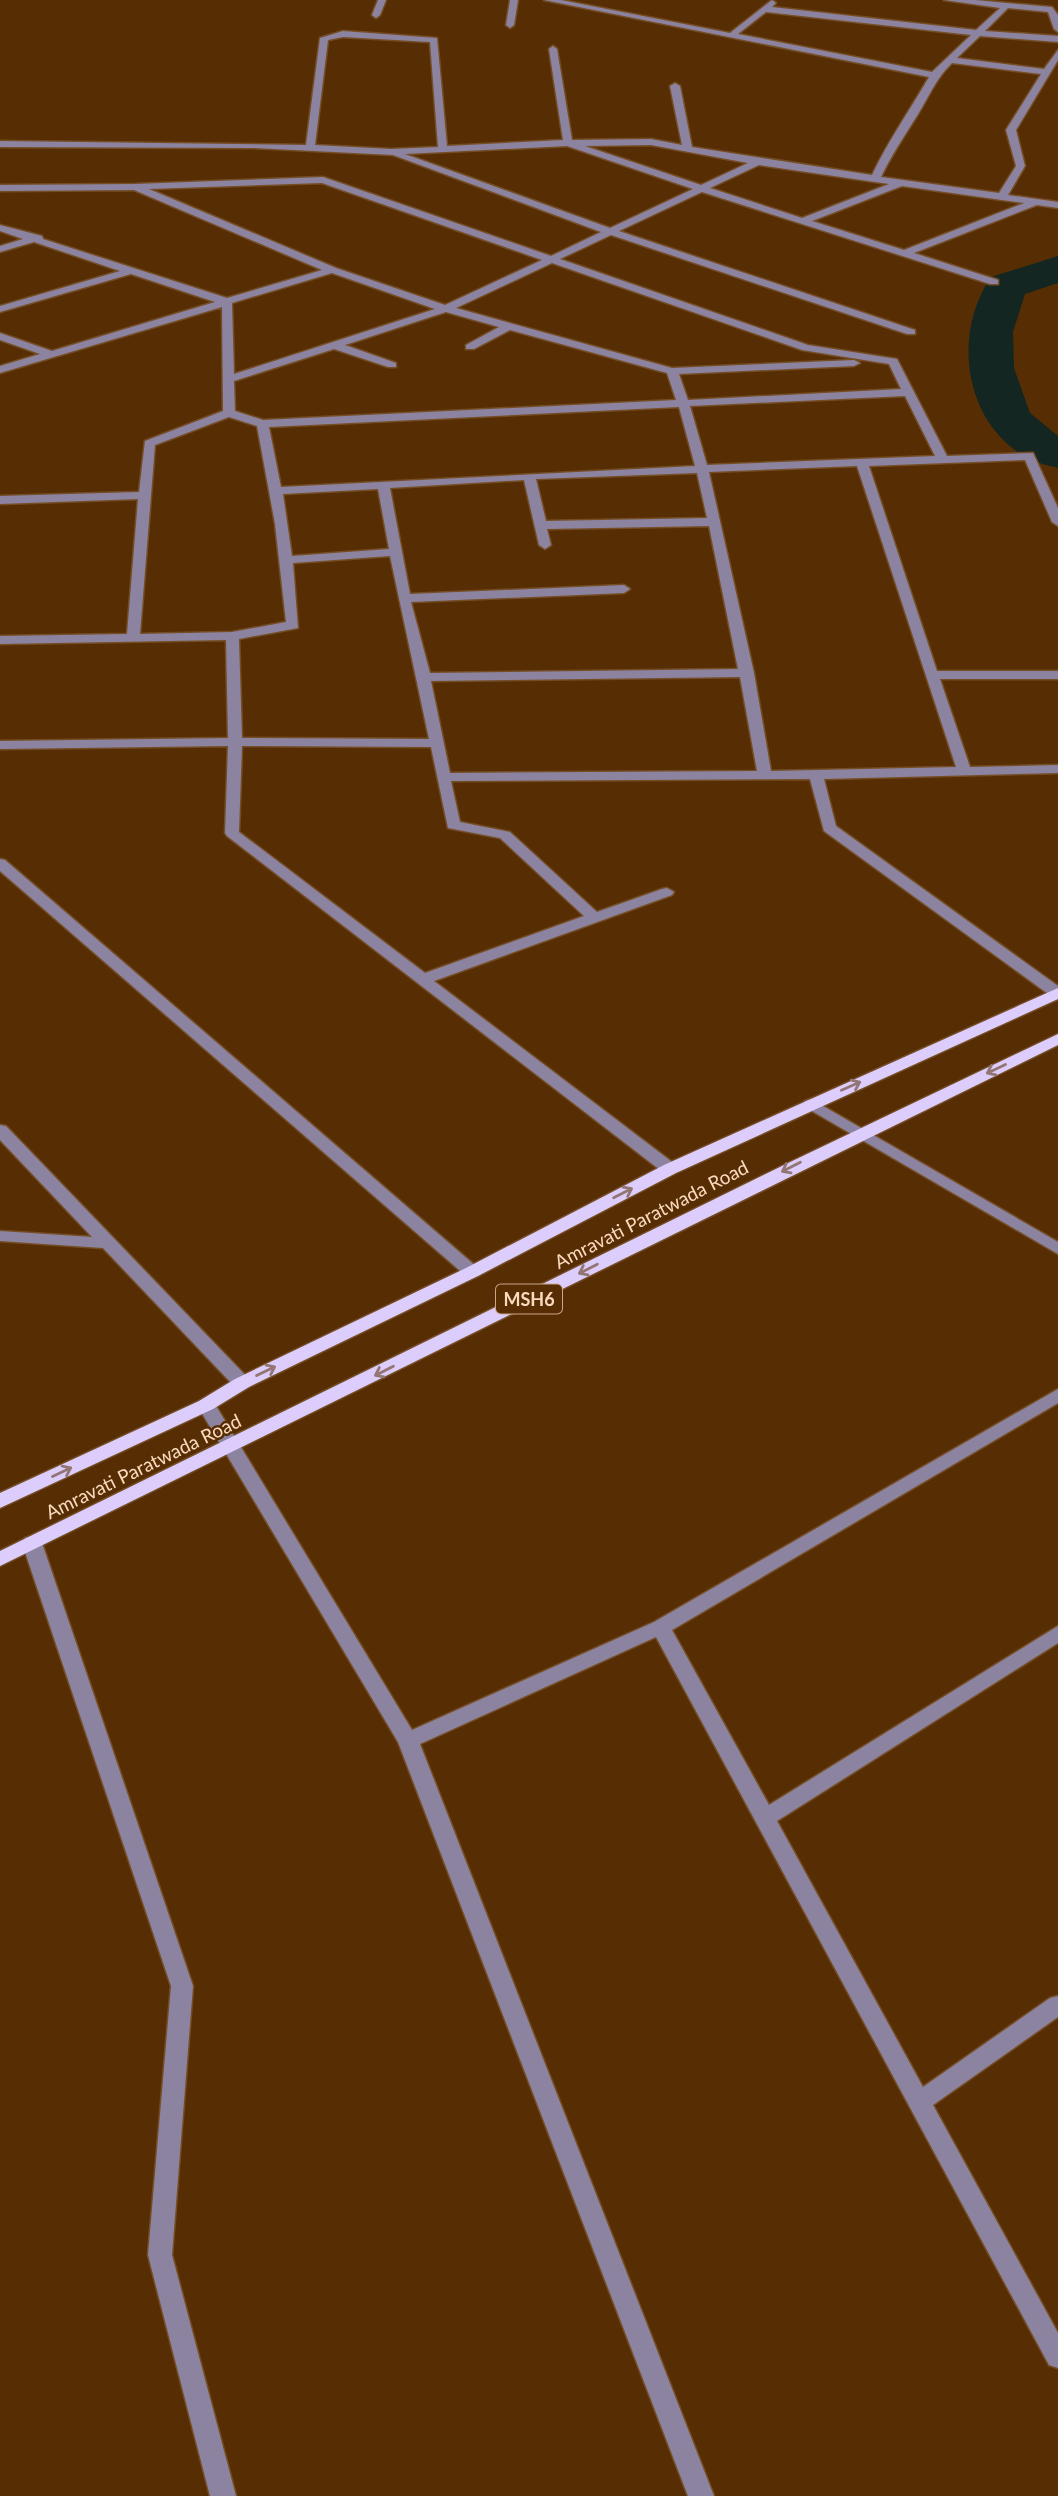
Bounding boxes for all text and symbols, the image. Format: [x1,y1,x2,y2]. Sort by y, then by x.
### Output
one-way arrow [986,1062,1007,1076]
one-way arrow [840,1079,861,1092]
street label: Amravati Paratwada Road [550,1155,752,1273]
one-way arrow [781,1161,802,1175]
one-way arrow [612,1186,633,1200]
one-way arrow [578,1263,599,1276]
road number: MSH6 [496,1284,562,1314]
one-way arrow [255,1364,276,1378]
one-way arrow [374,1364,395,1378]
street label: Amravati Paratwada Road [41,1409,245,1523]
one-way arrow [51,1465,72,1478]

